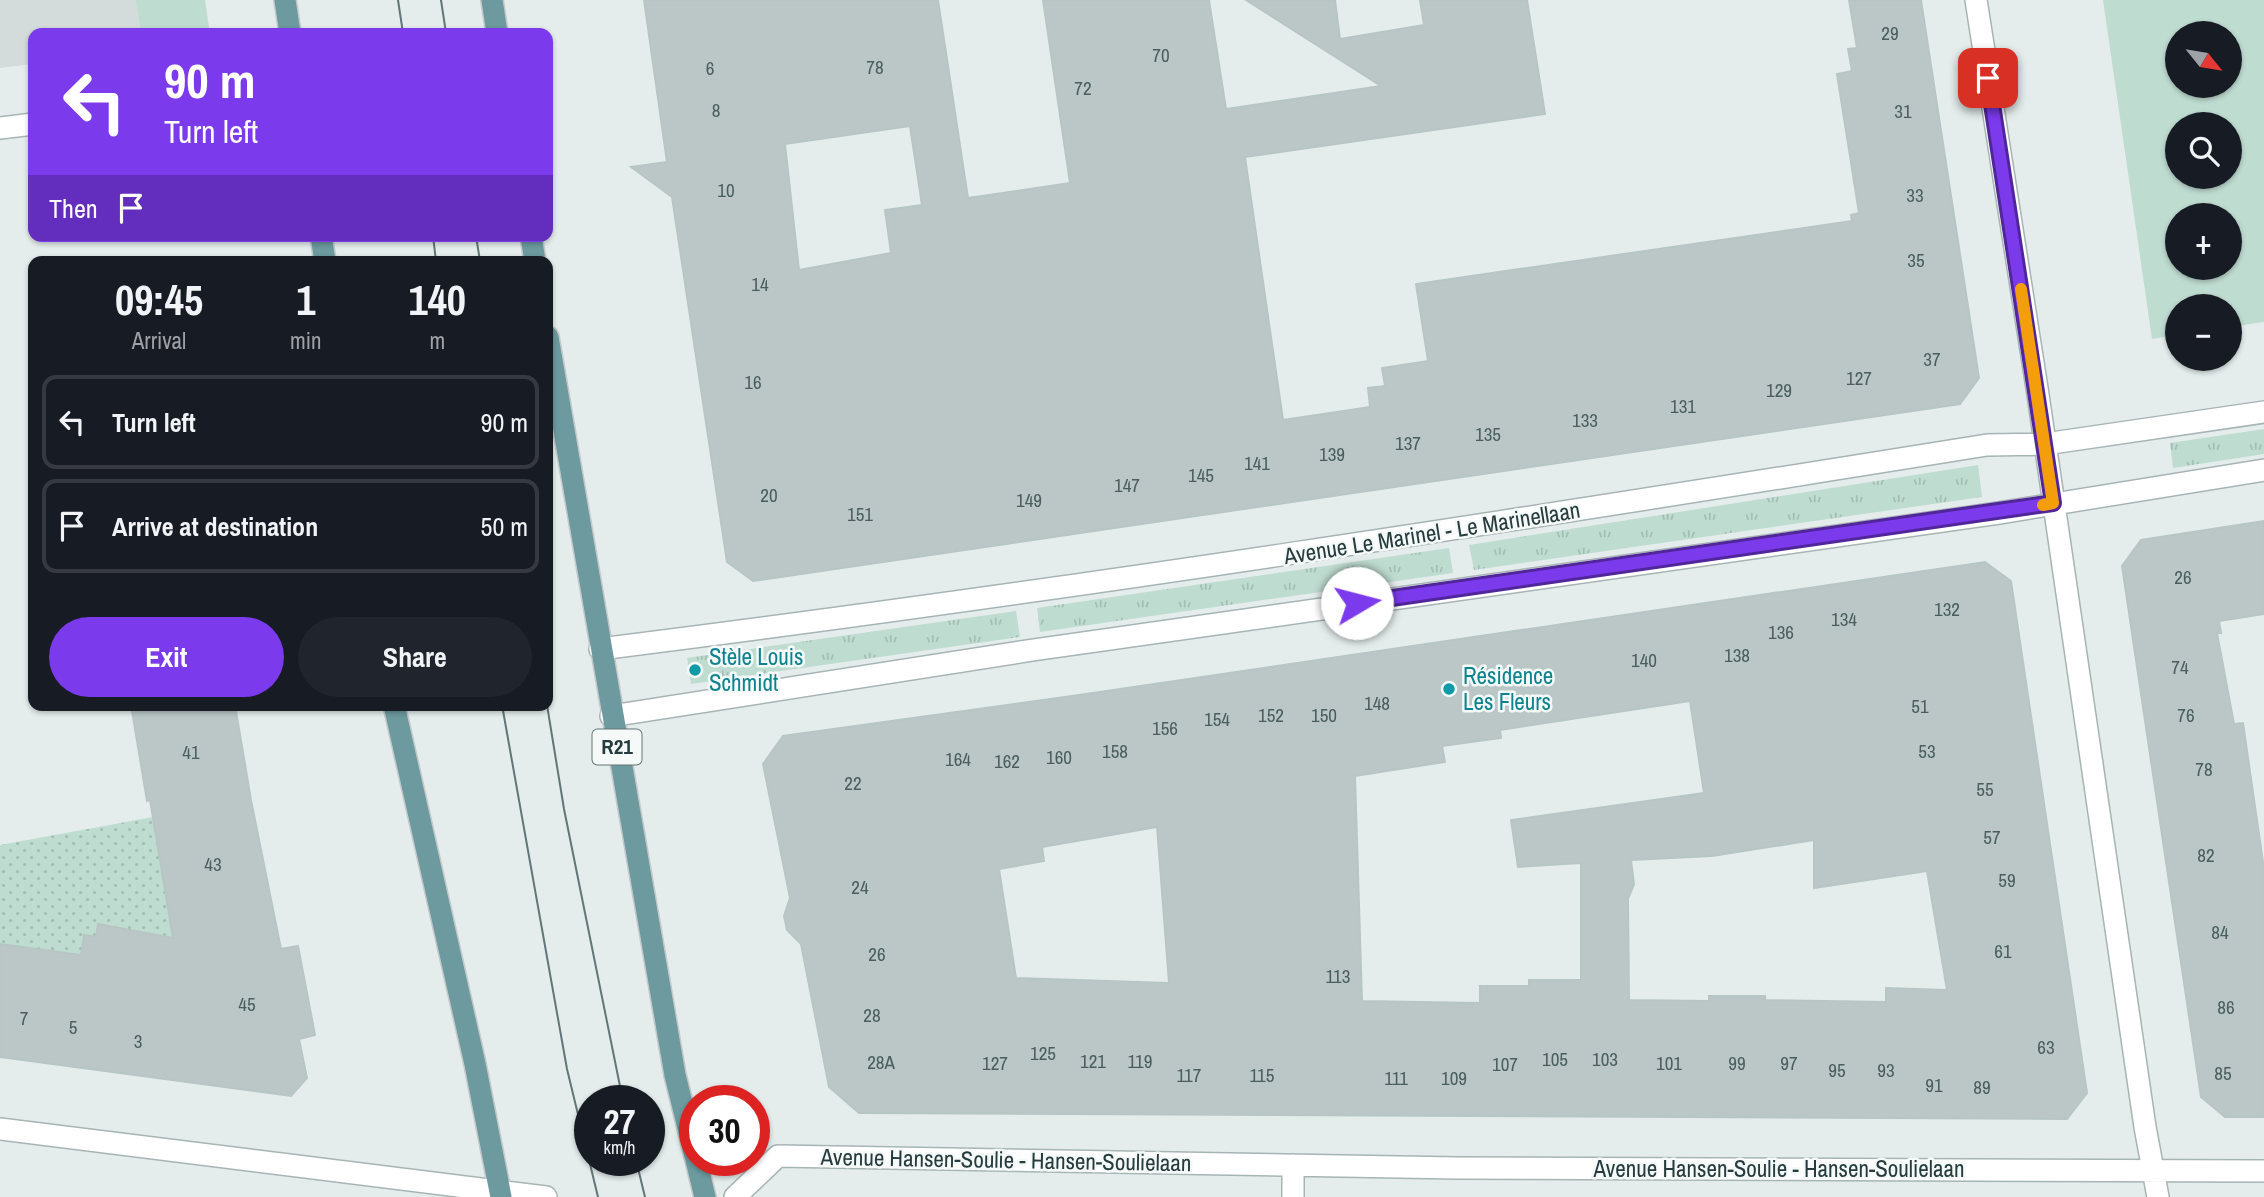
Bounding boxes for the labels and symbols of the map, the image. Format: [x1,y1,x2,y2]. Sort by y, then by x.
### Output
house number: 29 [1881,20,1899,46]
north arrow [2165,21,2242,98]
house number: 70 [1152,42,1170,68]
pin [1958,48,2018,108]
house number: 78 [866,54,884,80]
house number: 6 [706,55,714,81]
house number: 72 [1074,75,1092,101]
house number: 8 [712,97,720,123]
house number: 31 [1894,98,1912,124]
house number: 10 [717,177,735,203]
house number: 33 [1906,182,1924,208]
house number: 35 [1907,247,1925,273]
house number: 14 [751,271,769,297]
house number: 37 [1923,346,1941,372]
house number: 127 [1846,365,1872,391]
house number: 16 [744,369,762,395]
house number: 129 [1766,377,1792,403]
house number: 131 [1670,393,1696,419]
house number: 133 [1572,407,1598,433]
house number: 135 [1475,421,1501,447]
house number: 137 [1395,430,1421,456]
house number: 139 [1319,441,1345,467]
house number: 141 [1244,450,1270,476]
house number: 145 [1188,462,1214,488]
house number: 147 [1114,472,1140,498]
house number: 20 [760,482,778,508]
house number: 149 [1016,487,1042,513]
street label: Avenue Le Marinel - Le Marinellaan [1281,494,1582,571]
house number: 151 [847,501,873,527]
house number: 26 [2174,564,2192,590]
position arrow [1320,566,1394,640]
house number: 132 [1934,596,1960,622]
house number: 134 [1831,606,1857,632]
house number: 136 [1768,619,1794,645]
place label: Stèle Louis Schmidt [709,641,803,698]
house number: 138 [1724,642,1750,668]
house number: 140 [1631,647,1657,673]
house number: 74 [2171,654,2189,680]
place label: Résidence Les Fleurs [1463,660,1553,717]
marker: Stèle Louis Schmidt [687,662,703,678]
marker: Résidence Les Fleurs [1441,681,1457,697]
house number: 148 [1364,690,1390,716]
house number: 51 [1911,693,1929,719]
house number: 152 [1258,702,1284,728]
house number: 150 [1311,702,1337,728]
house number: 76 [2177,702,2195,728]
house number: 154 [1204,706,1230,732]
house number: 156 [1152,715,1178,741]
road number: R21 [592,730,642,764]
house number: 158 [1102,738,1128,764]
house number: 53 [1918,738,1936,764]
house number: 41 [182,739,200,765]
house number: 160 [1046,744,1072,770]
house number: 164 [945,746,971,772]
house number: 162 [994,748,1020,774]
house number: 78 [2195,756,2213,782]
house number: 22 [844,770,862,796]
house number: 55 [1976,776,1994,802]
house number: 57 [1983,824,2001,850]
house number: 82 [2197,842,2215,868]
house number: 43 [204,851,222,877]
house number: 59 [1998,867,2016,893]
house number: 24 [851,874,869,900]
house number: 84 [2211,919,2229,945]
house number: 61 [1994,938,2012,964]
house number: 26 [868,941,886,967]
house number: 113 [1326,963,1350,989]
house number: 45 [238,991,256,1017]
house number: 86 [2217,994,2235,1020]
house number: 28 [863,1002,881,1028]
house number: 7 [20,1005,29,1031]
house number: 5 [69,1014,78,1040]
house number: 3 [134,1028,142,1054]
house number: 63 [2037,1034,2055,1060]
house number: 125 [1030,1040,1056,1066]
house number: 105 [1542,1046,1568,1072]
house number: 103 [1592,1046,1618,1072]
house number: 121 [1080,1048,1106,1074]
house number: 119 [1128,1048,1152,1074]
house number: 28A [867,1049,895,1075]
house number: 127 [982,1050,1008,1076]
house number: 101 [1656,1050,1682,1076]
house number: 99 [1728,1050,1746,1076]
house number: 97 [1780,1050,1798,1076]
house number: 107 [1492,1051,1518,1077]
house number: 95 [1828,1057,1846,1083]
house number: 93 [1877,1057,1895,1083]
house number: 85 [2214,1060,2232,1086]
house number: 117 [1177,1062,1202,1088]
house number: 115 [1250,1062,1275,1088]
house number: 111 [1384,1065,1408,1091]
house number: 109 [1441,1065,1467,1091]
house number: 91 [1925,1072,1943,1098]
house number: 89 [1973,1074,1991,1100]
speed limit sign: 30 [679,1085,770,1176]
street label: Avenue Hansen-Soulie - Hansen-Soulielaan [819,1141,1192,1178]
street label: Avenue Hansen-Soulie - Hansen-Soulielaan [1593,1153,1964,1184]

